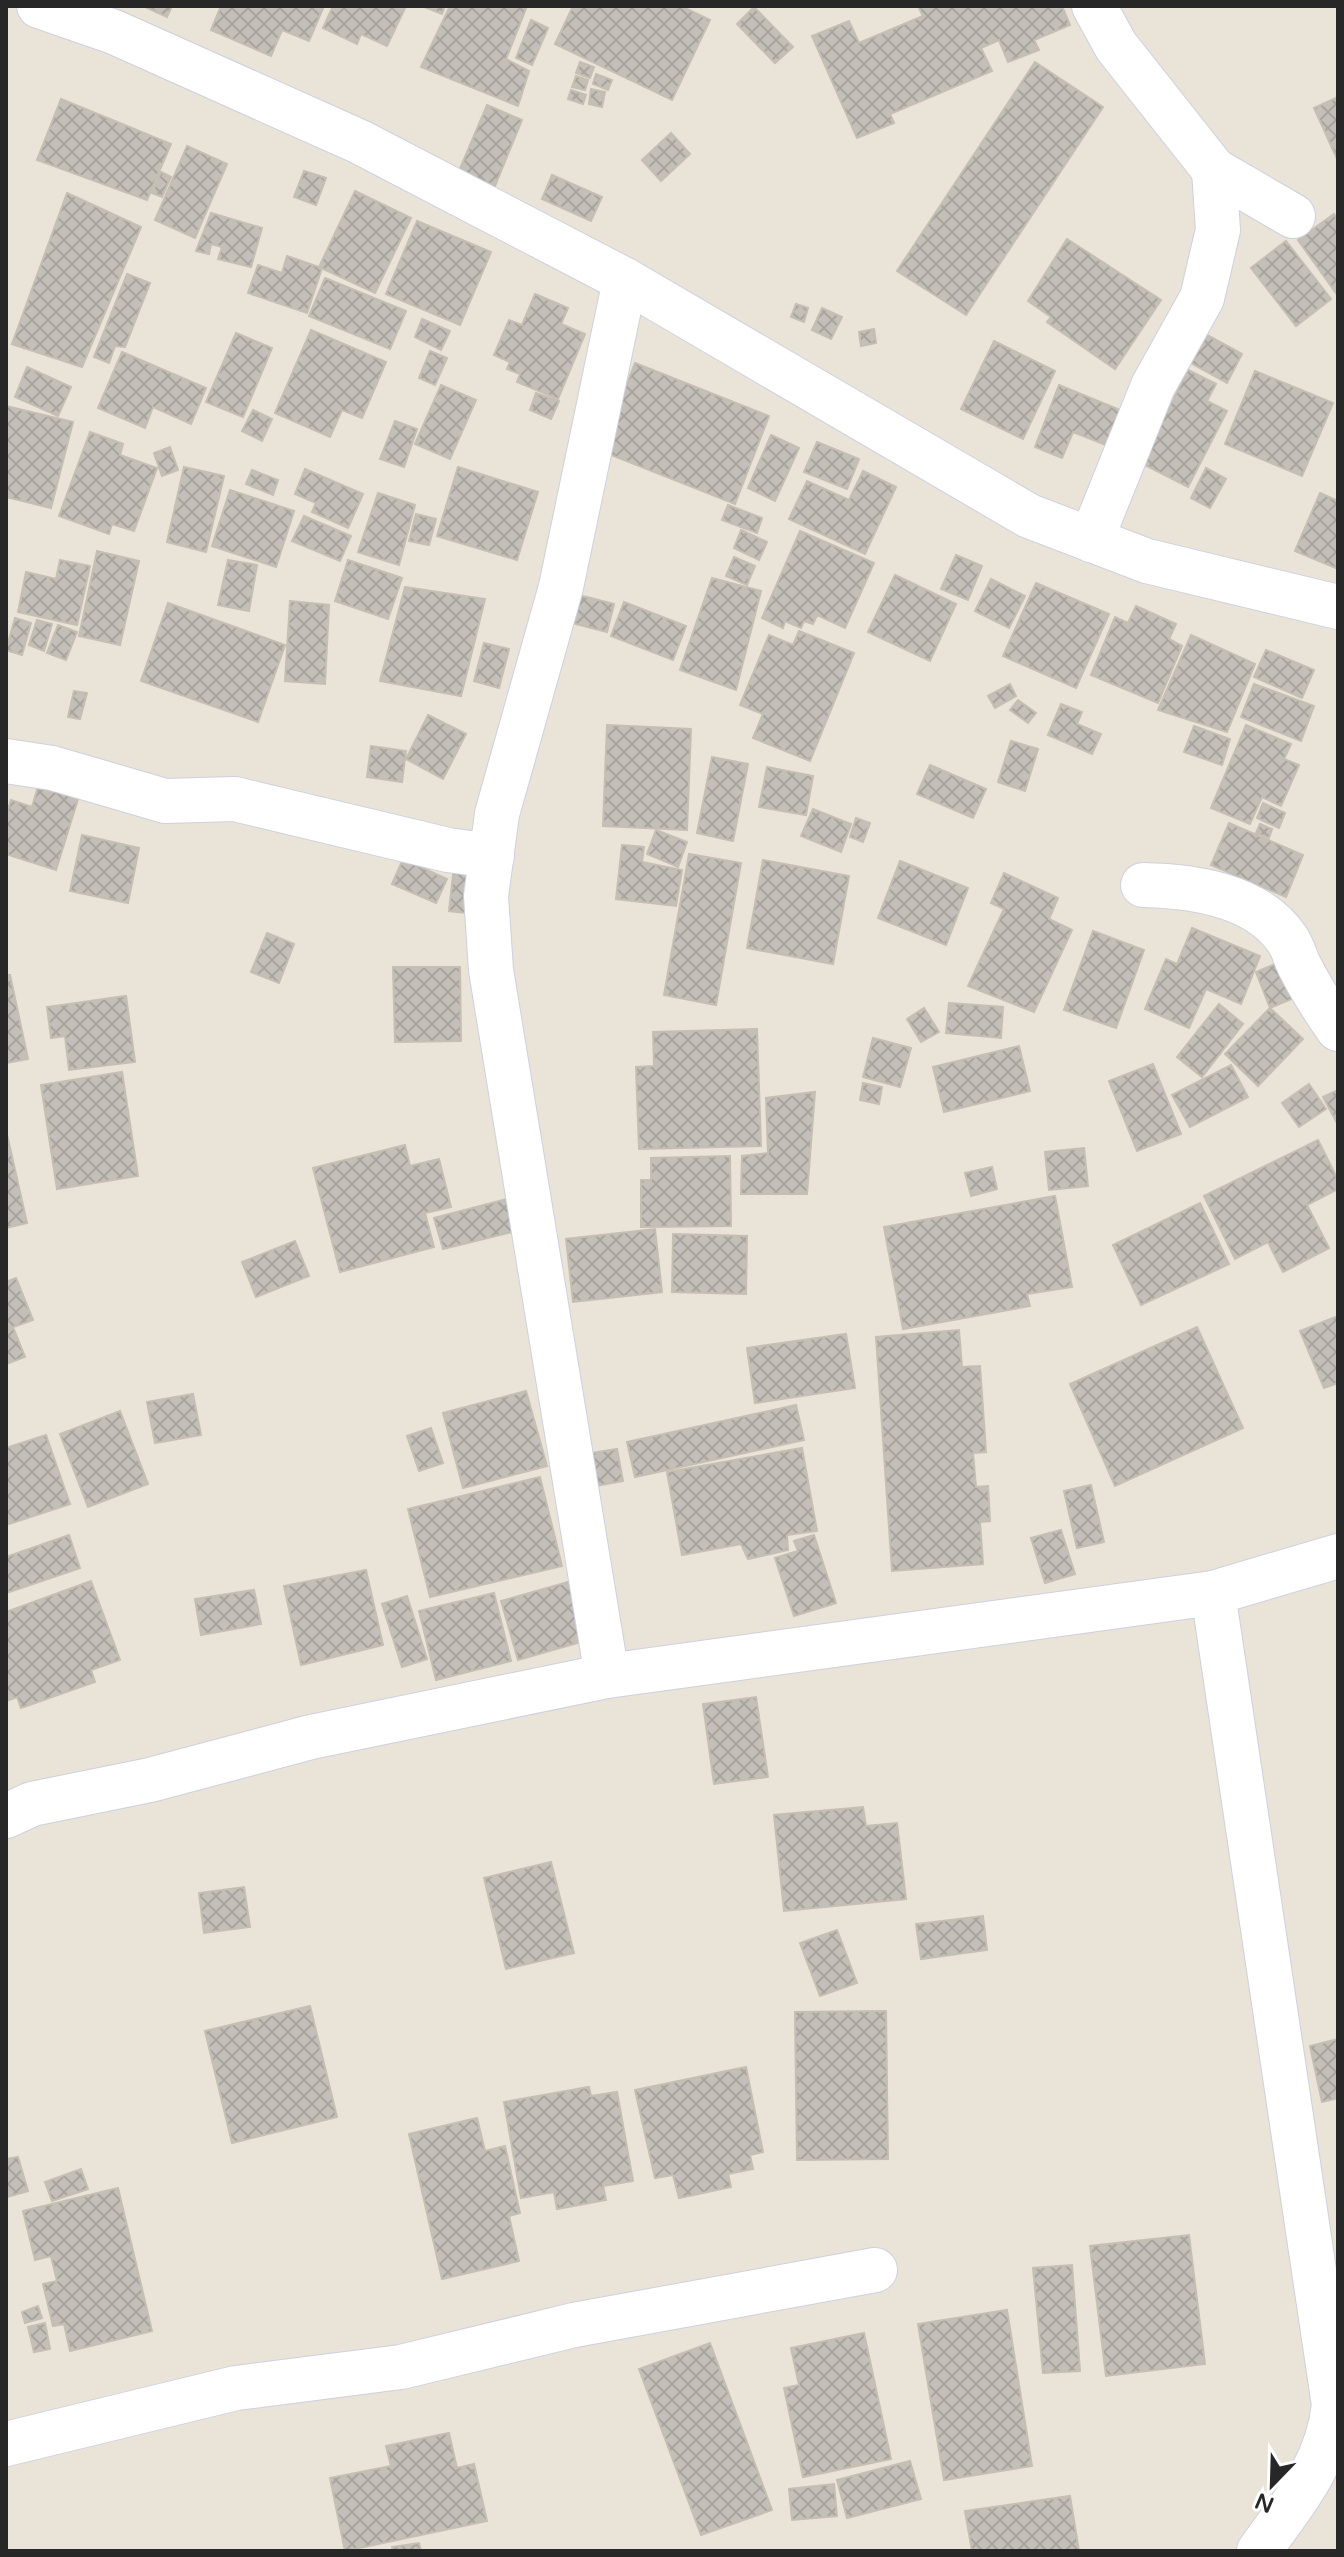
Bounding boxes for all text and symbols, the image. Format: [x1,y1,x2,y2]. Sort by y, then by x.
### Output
north arrow [1232,2445,1312,2525]
text: N [1251,2487,1278,2518]

